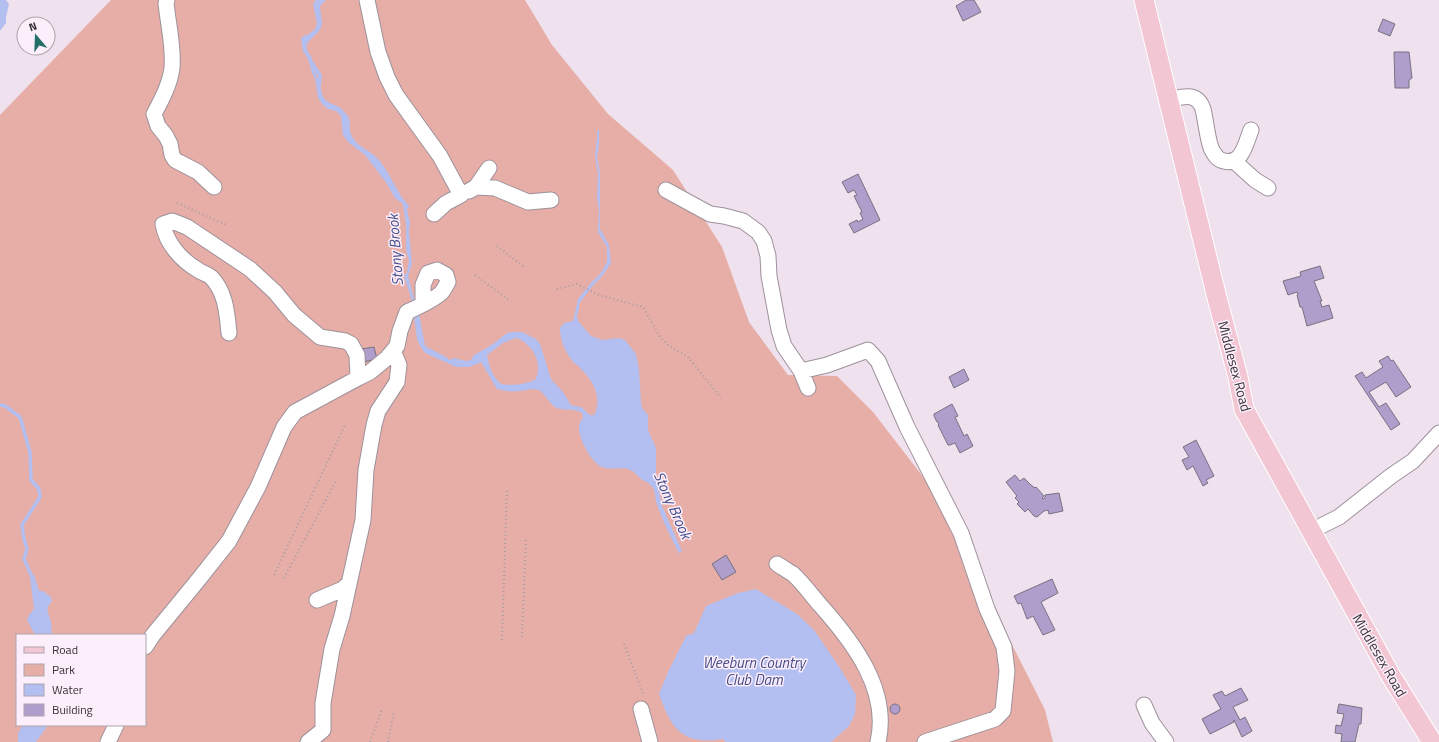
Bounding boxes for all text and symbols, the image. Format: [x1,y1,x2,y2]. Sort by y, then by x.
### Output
north arrow [16,16,56,56]
text: N [27,18,39,35]
water label: Stony Brook [381,211,409,287]
street label: Middlesex Road [1213,318,1257,414]
water label: Stony Brook [648,468,699,545]
street label: Middlesex Road [1348,609,1412,701]
legend [16,634,146,726]
text: Road [52,640,78,659]
water label: Weeburn Country Club Dam [703,651,807,691]
text: Park [52,660,75,679]
text: Water [52,680,83,699]
text: Building [52,700,93,719]

